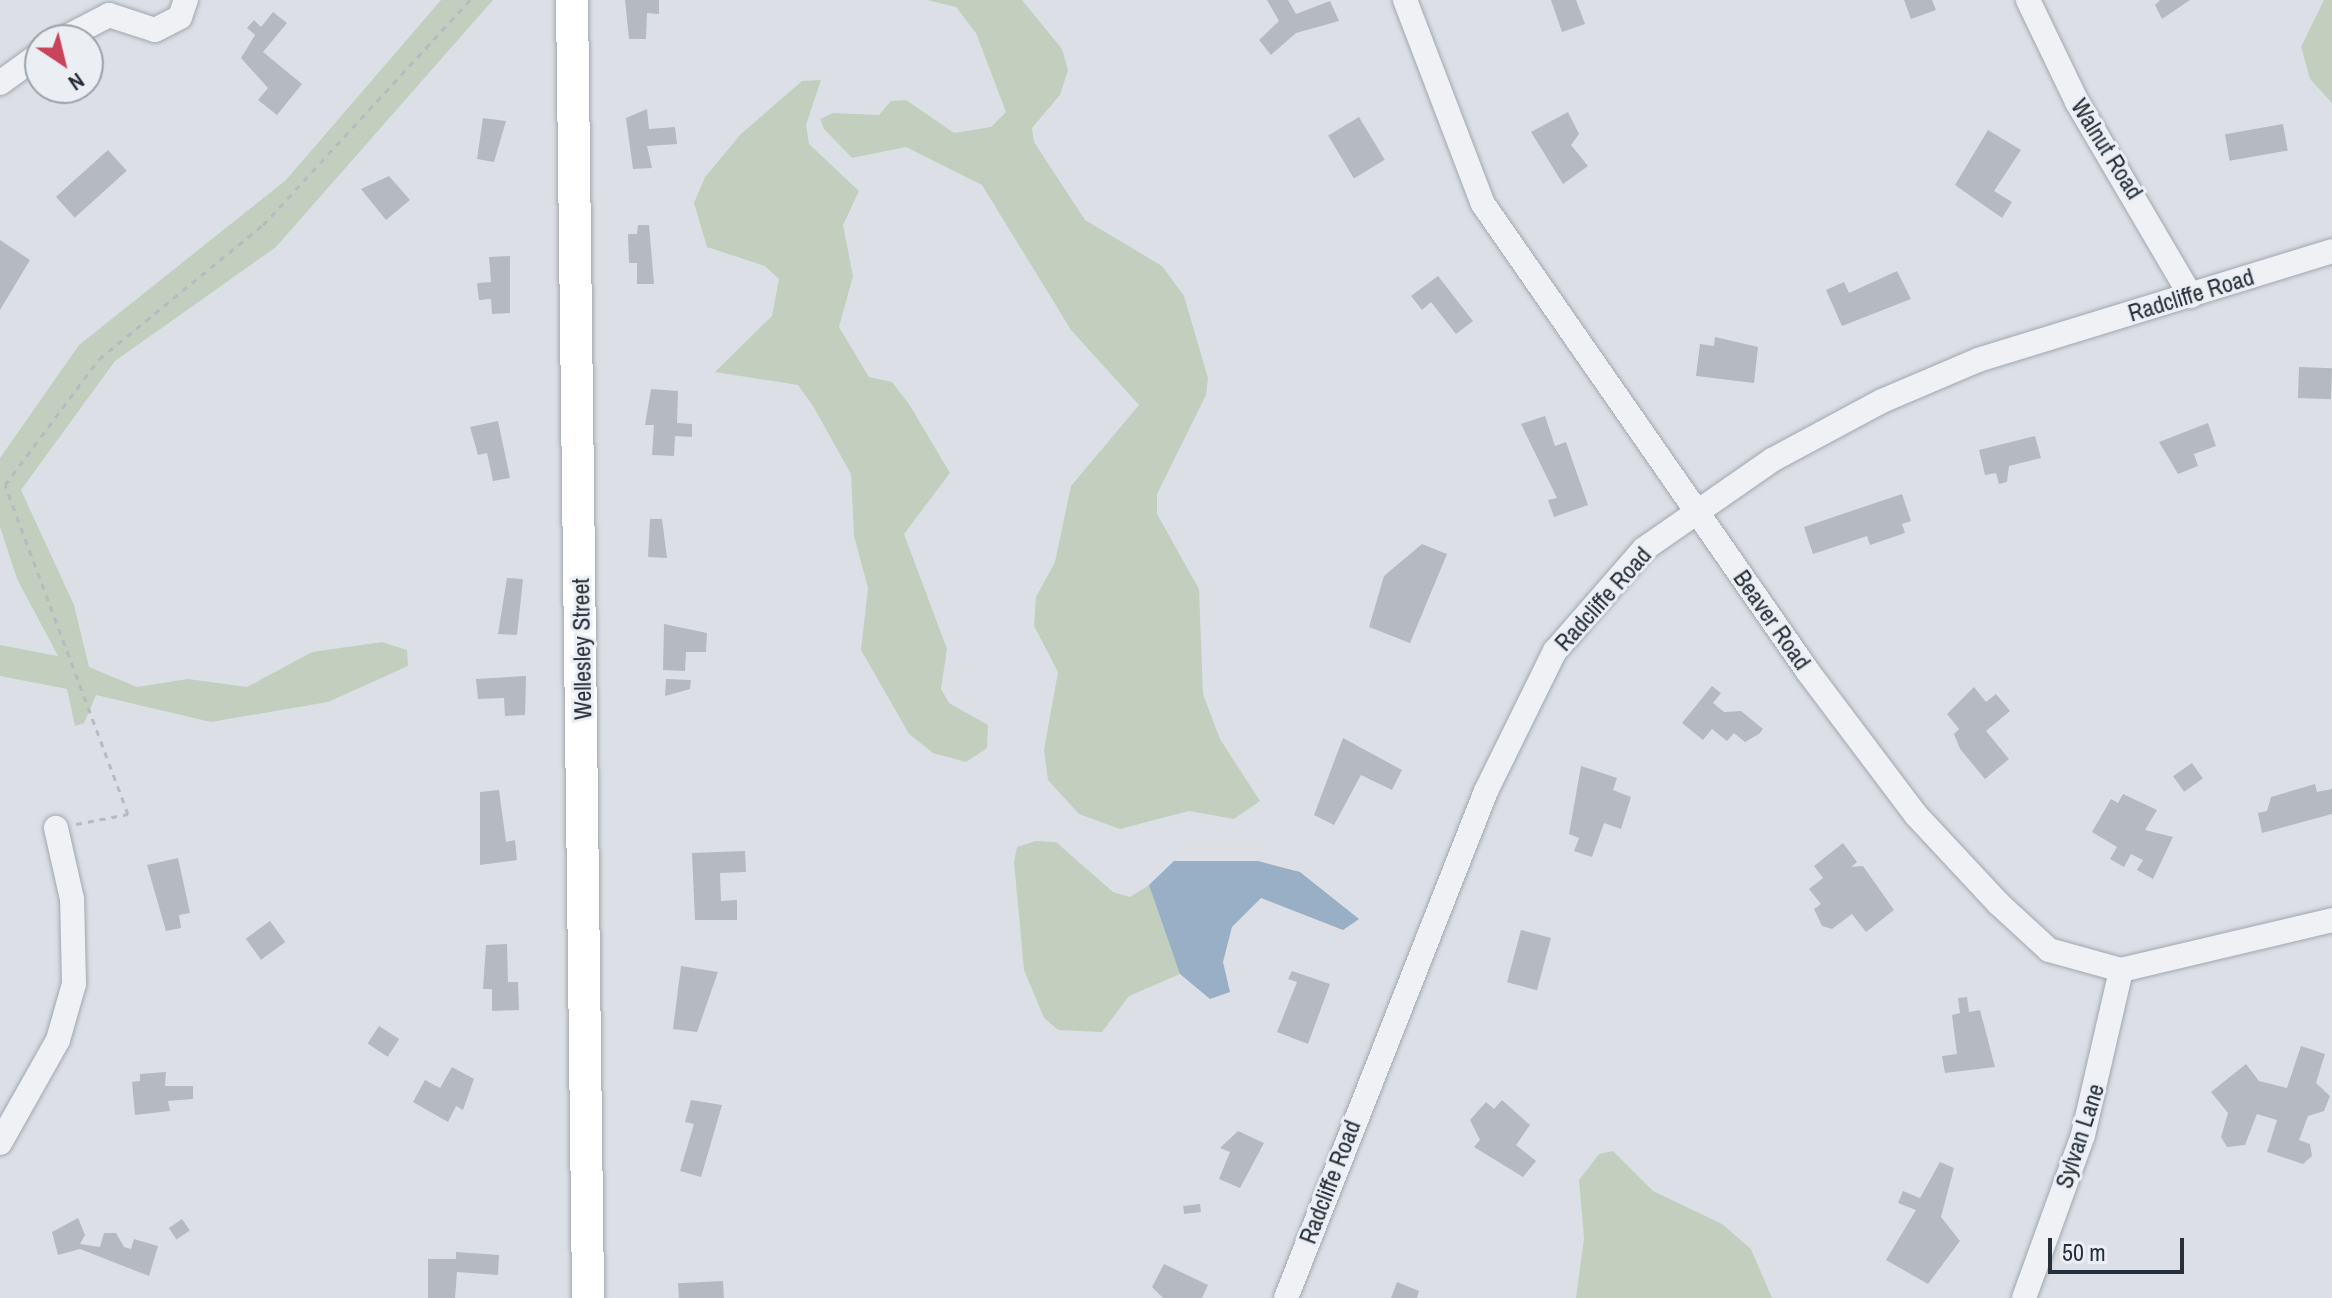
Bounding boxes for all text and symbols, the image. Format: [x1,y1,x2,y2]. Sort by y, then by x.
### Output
north arrow [24,24,104,104]
text: N [63,66,91,98]
street label: Walnut Road [2065,93,2149,205]
street label: Radcliffe Road [2125,262,2257,328]
street label: Radcliffe Road [1549,541,1657,657]
street label: Beaver Road [1727,565,1817,675]
street label: Wellesley Street [566,578,598,720]
street label: Sylvan Lane [2050,1080,2110,1192]
street label: Radcliffe Road [1293,1116,1367,1248]
scale bar [2052,1222,2188,1272]
text: 50 m [2062,1236,2106,1268]

